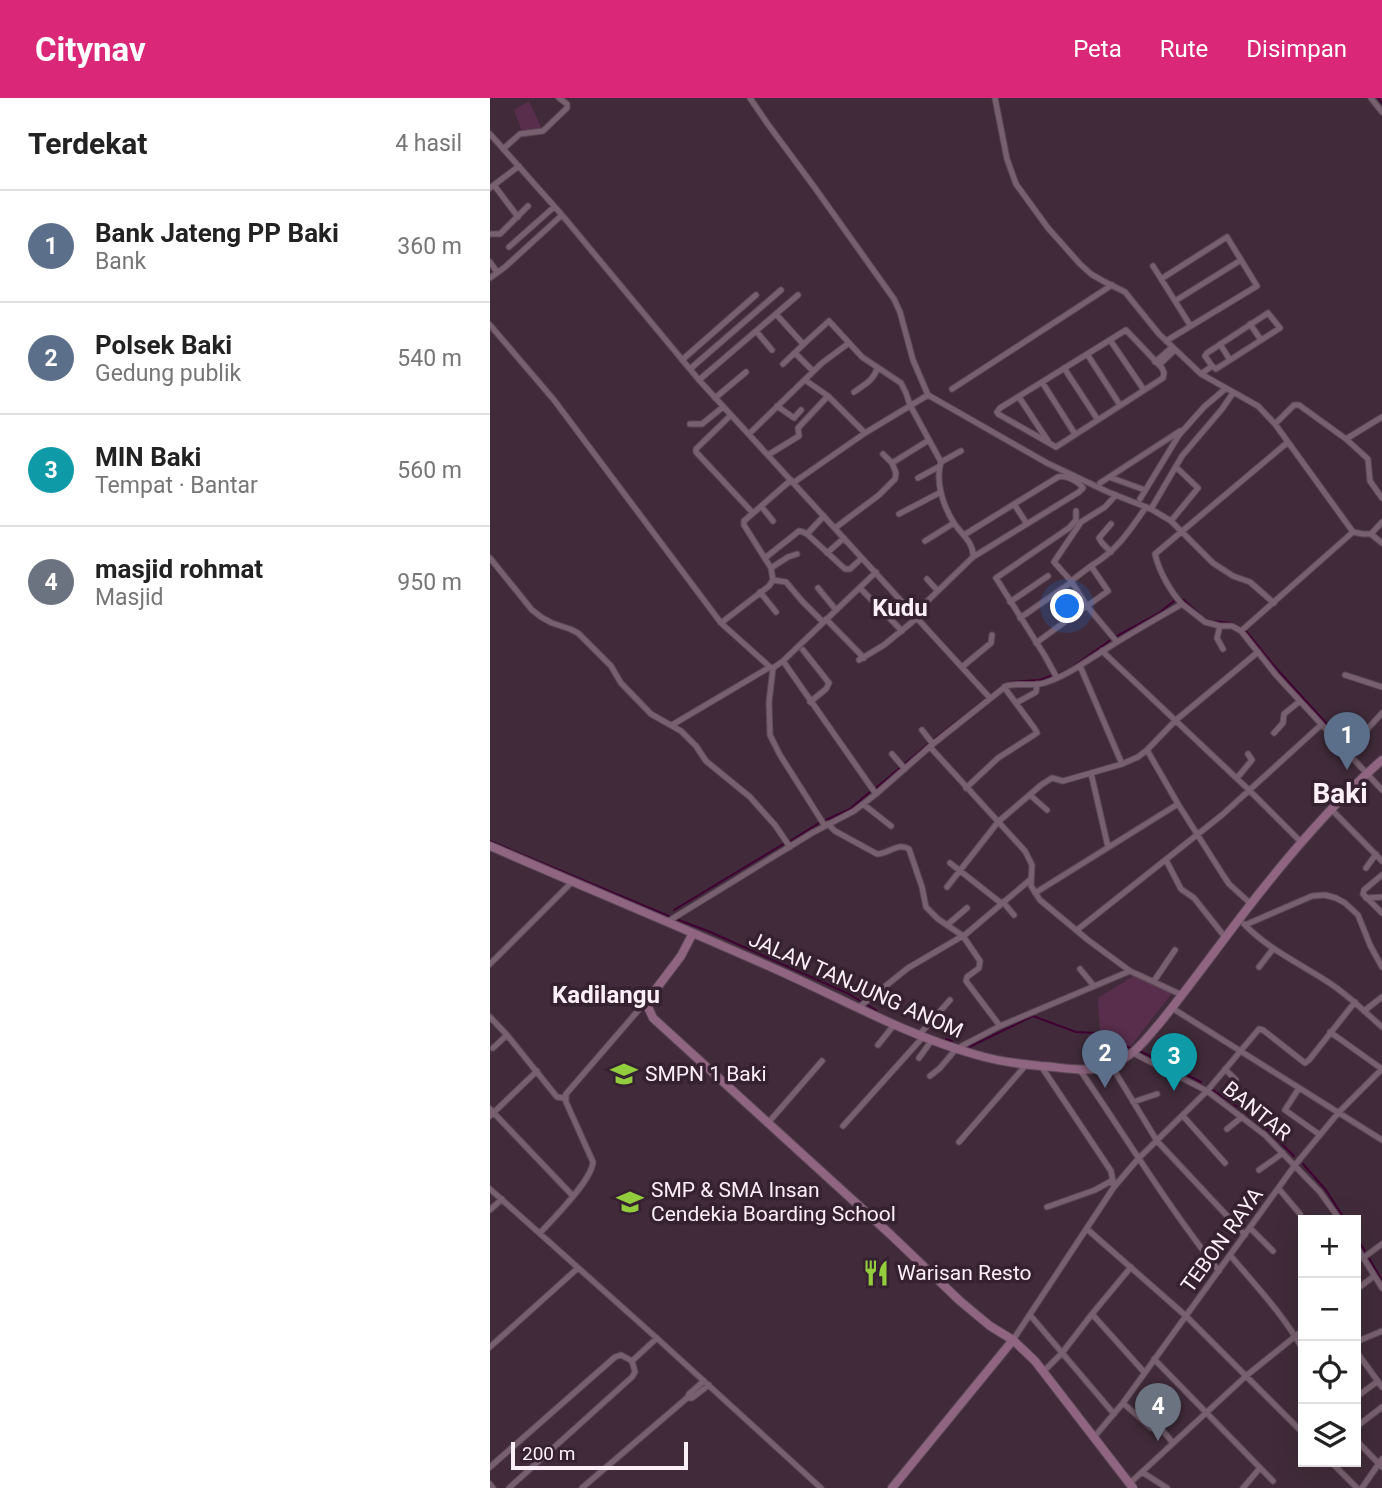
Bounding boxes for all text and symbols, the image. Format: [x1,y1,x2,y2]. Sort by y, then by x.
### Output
text: Citynav [35,30,146,69]
text: Peta [1073,35,1122,63]
text: Rute [1160,35,1208,63]
text: Disimpan [1246,35,1347,63]
text: Terdekat [28,126,147,161]
text: 4 hasil [395,130,462,157]
text: Bank Jateng PP Baki [95,218,339,248]
text: 1 [44,233,58,260]
text: 360 m [397,233,462,260]
text: Bank [95,248,146,275]
text: Polsek Baki [95,330,232,360]
text: 2 [44,345,58,372]
text: 540 m [397,345,462,372]
text: Gedung publik [95,360,241,387]
text: MIN Baki [95,442,201,472]
text: 3 [44,457,58,484]
text: 560 m [397,457,462,484]
text: Tempat · Bantar [95,472,258,499]
text: masjid rohmat [95,554,263,584]
text: 4 [44,569,58,596]
text: 950 m [397,569,462,596]
text: Masjid [95,584,164,611]
your location [1050,589,1084,623]
district label: Kudu [872,594,928,622]
pin: 1 [1324,712,1370,770]
district label: Baki [1312,777,1368,810]
street label: JALAN TANJUNG ANOM [745,927,967,1043]
district label: Kadilangu [552,981,660,1009]
pin: 2 [1082,1030,1128,1088]
pin: 3 [1151,1033,1197,1091]
school or university icon: SMPN 1 Baki [609,1059,639,1089]
place label: SMPN 1 Baki [645,1062,767,1086]
street label: BANTAR [1218,1077,1296,1145]
place label: SMP & SMA Insan Cendekia Boarding School [651,1178,896,1226]
street label: TEBON RAYA [1176,1183,1268,1297]
school or university icon: SMP & SMA Insan Cendekia Boarding School [615,1187,645,1217]
map controls [1298,1215,1361,1467]
button: + [1298,1215,1361,1278]
restaurant icon: Warisan Resto [861,1258,891,1288]
place label: Warisan Resto [897,1261,1032,1285]
button: − [1298,1278,1361,1341]
button: locate [1298,1341,1361,1404]
pin: 4 [1135,1383,1181,1441]
button: layers [1298,1404,1361,1467]
scale bar [511,1439,688,1471]
text: 200 m [522,1442,575,1465]

